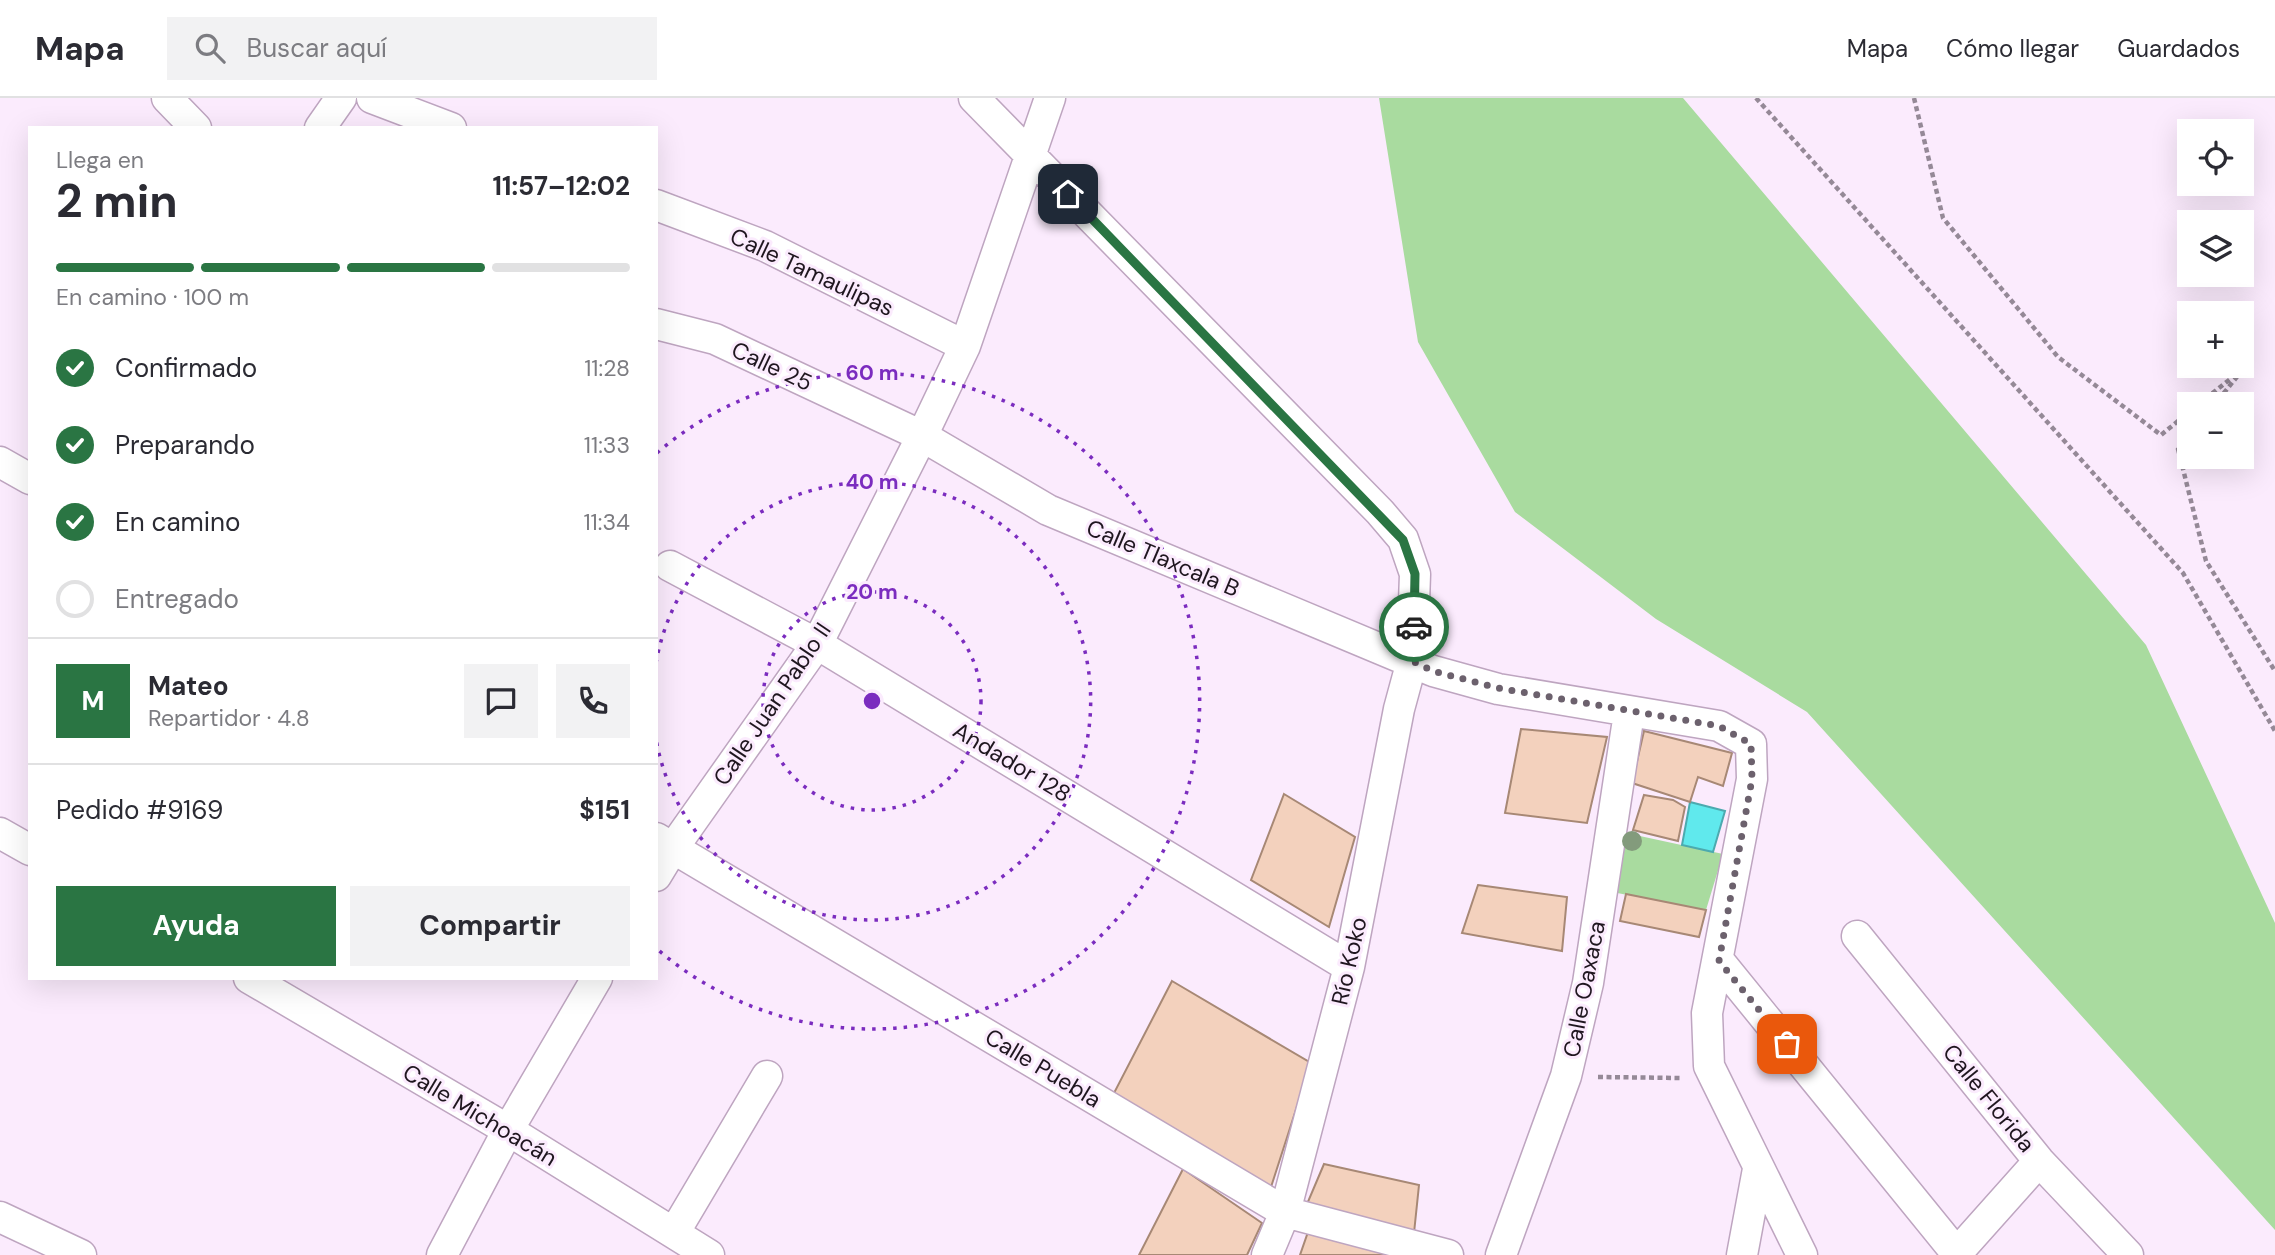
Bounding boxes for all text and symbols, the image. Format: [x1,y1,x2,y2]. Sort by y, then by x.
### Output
search box [167,17,657,80]
text: Mapa [35,27,125,70]
icon: search [191,29,229,67]
text: Buscar aquí [247,31,387,65]
text: Mapa [1847,33,1908,64]
text: Cómo llegar [1946,33,2079,64]
text: Guardados [2117,33,2240,64]
map controls [2177,119,2254,469]
button: locate [2177,119,2254,196]
text: Llega en [56,145,144,175]
pin [1038,164,1098,224]
text: 11:57–12:02 [493,169,630,203]
text: 2 min [56,171,178,231]
icon: home [1049,175,1087,213]
button: layers [2177,210,2254,287]
street label: Calle Tamaulipas [725,221,899,323]
text: En camino · 100 m [56,282,249,312]
button: + [2177,301,2254,378]
street label: Calle 25 [727,334,817,398]
icon: check [56,349,94,387]
text: Confirmado [115,351,257,385]
text: 11:28 [584,353,630,383]
text: 60 m [846,359,898,387]
button: − [2177,392,2254,469]
icon: check [56,426,94,464]
text: Preparando [115,428,255,462]
text: 11:33 [584,430,630,460]
text: 40 m [845,468,899,496]
icon: check [56,503,94,541]
text: En camino [115,505,240,539]
text: 11:34 [583,507,630,537]
street label: Calle Tlaxcala B [1082,512,1244,604]
text: 20 m [846,578,898,606]
text: Entregado [115,582,239,616]
courier [1379,592,1449,662]
icon: car [1395,608,1433,646]
street label: Calle Juan Pablo II [706,617,838,791]
button: chat [464,664,538,738]
button: phone [556,664,630,738]
text: Mateo [148,669,229,703]
text: M [81,684,105,718]
centre of rings [860,689,884,713]
text: Repartidor · 4.8 [148,703,310,733]
street label: Andador 128 [948,715,1076,809]
text: Pedido #9169 [56,793,223,827]
text: $151 [579,793,630,827]
button: Ayuda [56,886,336,966]
button: Compartir [350,886,630,966]
street label: Río Koko [1324,914,1374,1008]
street label: Calle Oaxaca [1556,918,1612,1060]
pin [1757,1014,1817,1074]
street label: Calle Puebla [980,1022,1106,1114]
icon: bag [1768,1025,1806,1063]
street label: Calle Florida [1936,1038,2042,1158]
street label: Calle Michoacán [397,1057,563,1173]

